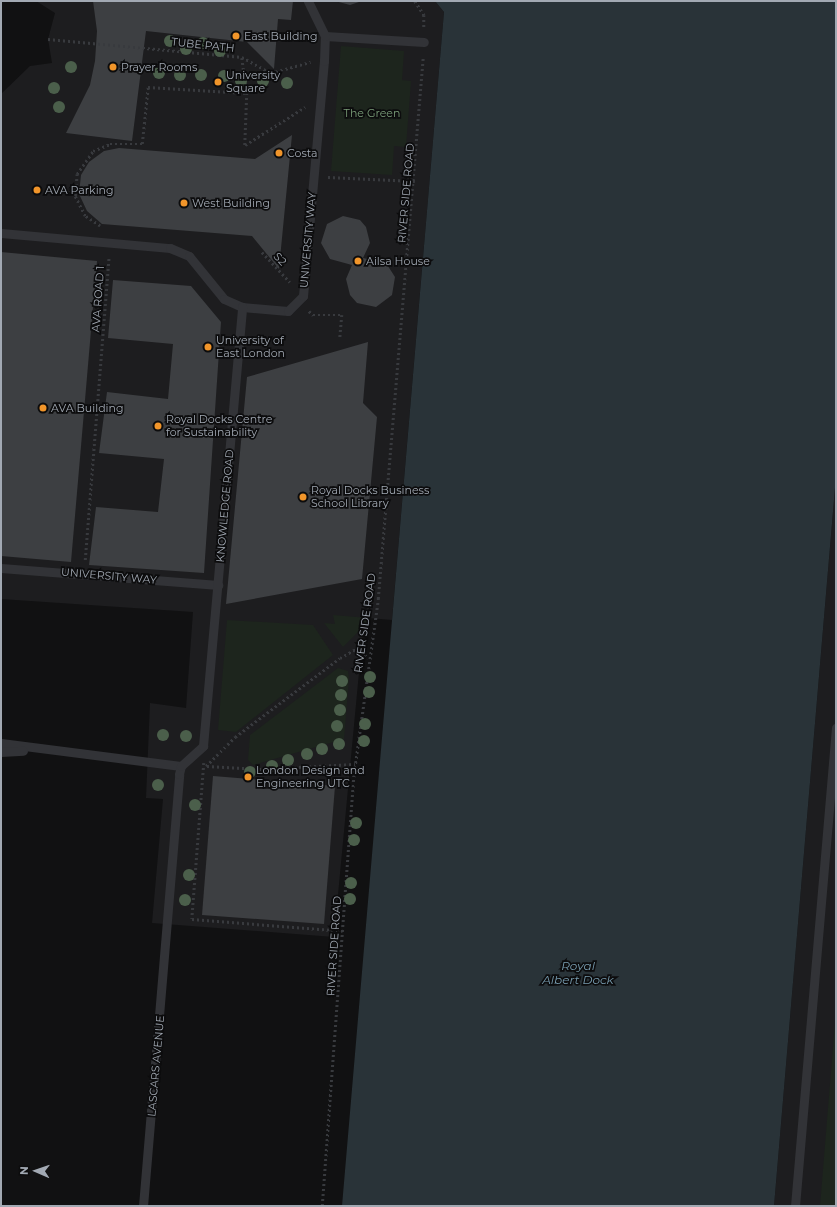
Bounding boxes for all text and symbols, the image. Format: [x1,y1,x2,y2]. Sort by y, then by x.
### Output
place label: East Building [244,29,317,43]
marker: East Building [231,31,241,41]
street label: TUBE PATH [171,35,235,55]
place label: Prayer Rooms [121,60,197,74]
marker: Prayer Rooms [108,62,118,72]
place label: University Square [226,69,280,95]
marker: University Square [213,77,223,87]
park label: The Green [344,106,400,120]
street label: RIVER SIDE ROAD [395,142,417,244]
place label: Costa [287,146,318,160]
marker: Costa [274,148,284,158]
place label: AVA Parking [45,183,114,197]
marker: AVA Parking [32,185,42,195]
street label: UNIVERSITY WAY [297,192,319,288]
place label: West Building [192,196,270,210]
marker: West Building [179,198,189,208]
street label: S2 [271,250,289,268]
place label: Ailsa House [366,254,430,268]
marker: Ailsa House [353,256,363,266]
street label: AVA ROAD 1 [89,265,107,333]
place label: University of East London [216,334,285,360]
marker: University of East London [203,342,213,352]
place label: AVA Building [51,401,124,415]
marker: AVA Building [38,403,48,413]
place label: Royal Docks Centre for Sustainability [166,413,273,439]
marker: Royal Docks Centre for Sustainability [153,421,163,431]
street label: KNOWLEDGE ROAD [213,449,237,563]
place label: Royal Docks Business School Library [311,484,429,510]
marker: Royal Docks Business School Library [298,492,308,502]
street label: UNIVERSITY WAY [61,565,157,587]
street label: RIVER SIDE ROAD [351,572,379,674]
place label: London Design and Engineering UTC [256,764,365,790]
marker: London Design and Engineering UTC [243,772,253,782]
street label: RIVER SIDE ROAD [324,896,344,996]
water label: Royal Albert Dock [542,959,614,987]
street label: LASCARS AVENUE [145,1015,167,1117]
north arrow [16,1151,56,1191]
text: N [17,1166,31,1175]

